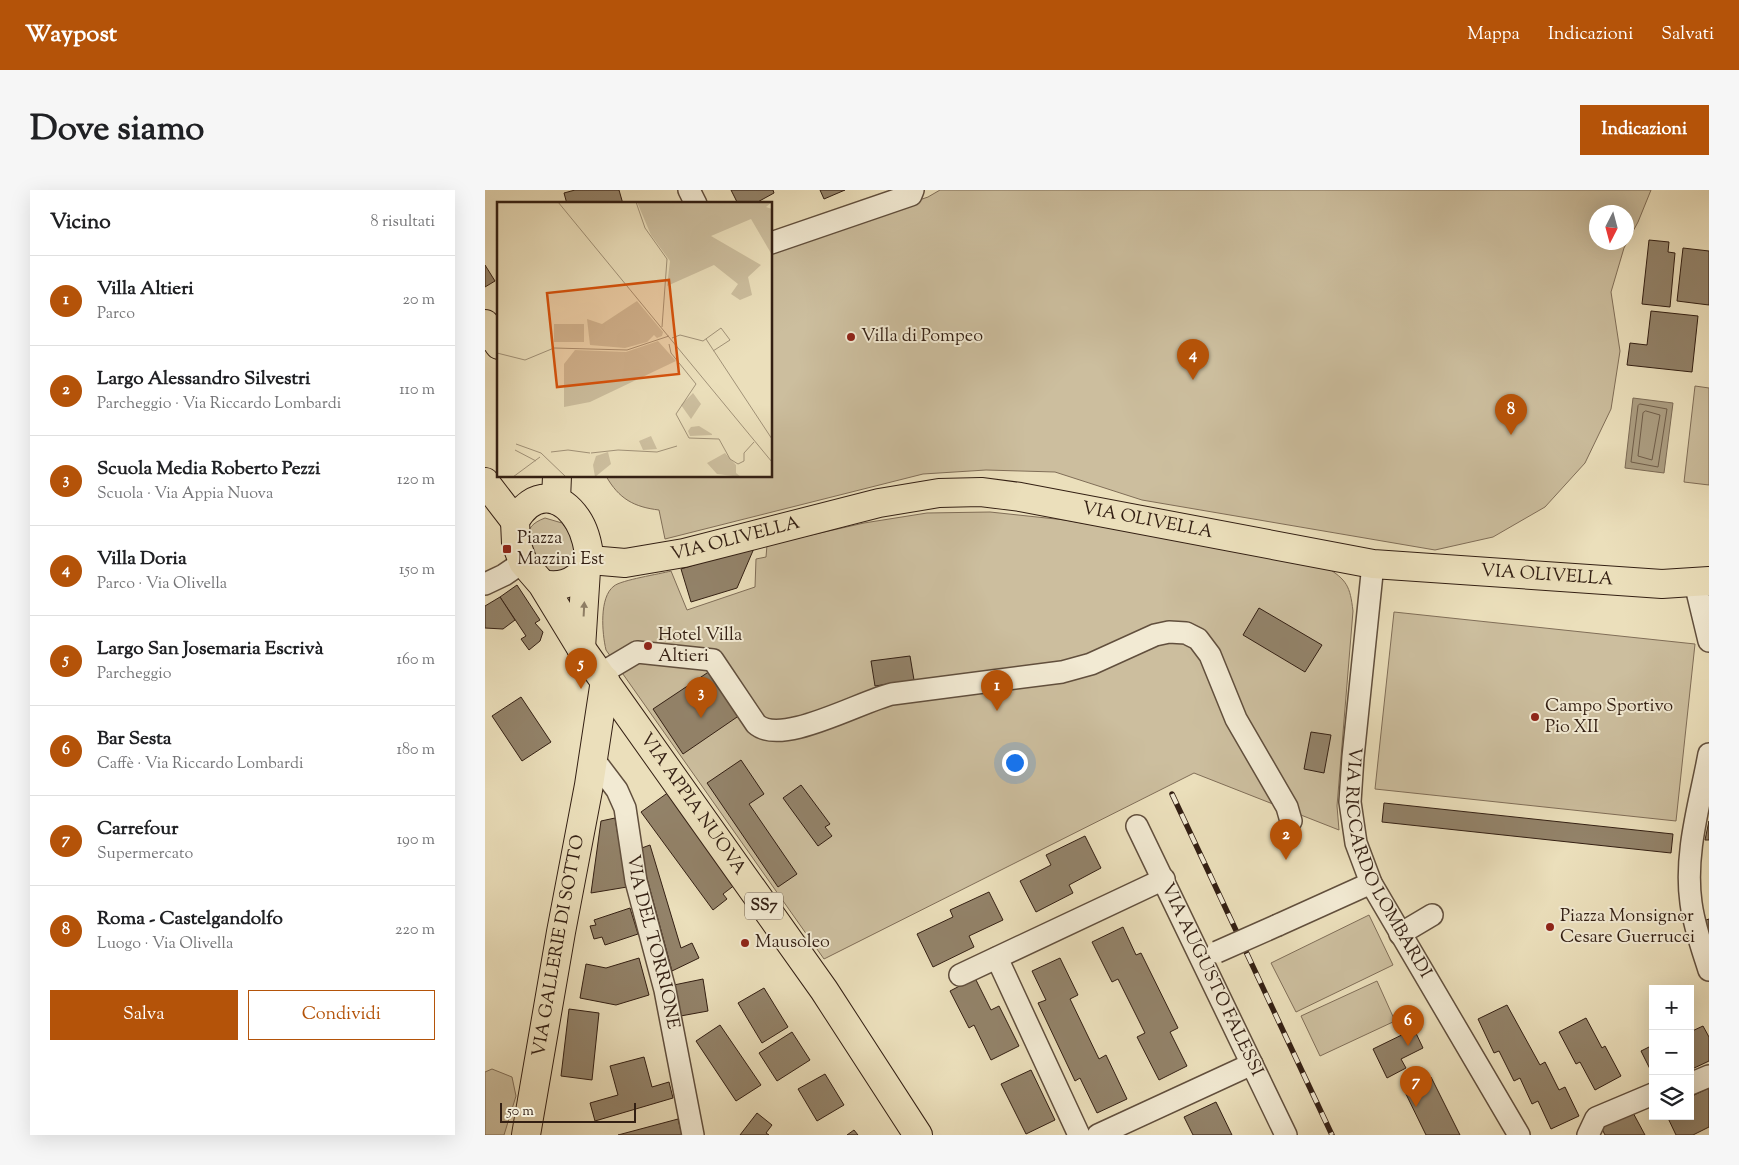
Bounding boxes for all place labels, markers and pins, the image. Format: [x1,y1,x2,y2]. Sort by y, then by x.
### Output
place label: Villa di Pompeo [861,324,983,350]
marker: Villa di Pompeo [845,331,857,343]
pin: 4 [1177,339,1209,380]
pin: 8 [1495,394,1527,435]
place label: Piazza Mazzini Est [517,526,604,573]
marker: Piazza Mazzini Est [501,543,513,555]
place label: Hotel Villa Altieri [658,623,742,670]
marker: Hotel Villa Altieri [642,640,654,652]
pin: 5 [565,648,597,689]
pin: 1 [981,670,1013,711]
pin: 3 [685,677,717,718]
place label: Campo Sportivo Pio XII [1545,694,1673,741]
marker: Campo Sportivo Pio XII [1529,711,1541,723]
pin: 2 [1270,819,1302,860]
place label: Piazza Monsignor Cesare Guerrucci [1560,904,1695,951]
marker: Piazza Monsignor Cesare Guerrucci [1544,921,1556,933]
place label: Mausoleo [755,930,830,956]
marker: Mausoleo [739,937,751,949]
pin: 6 [1392,1005,1424,1046]
pin: 7 [1400,1066,1432,1107]

